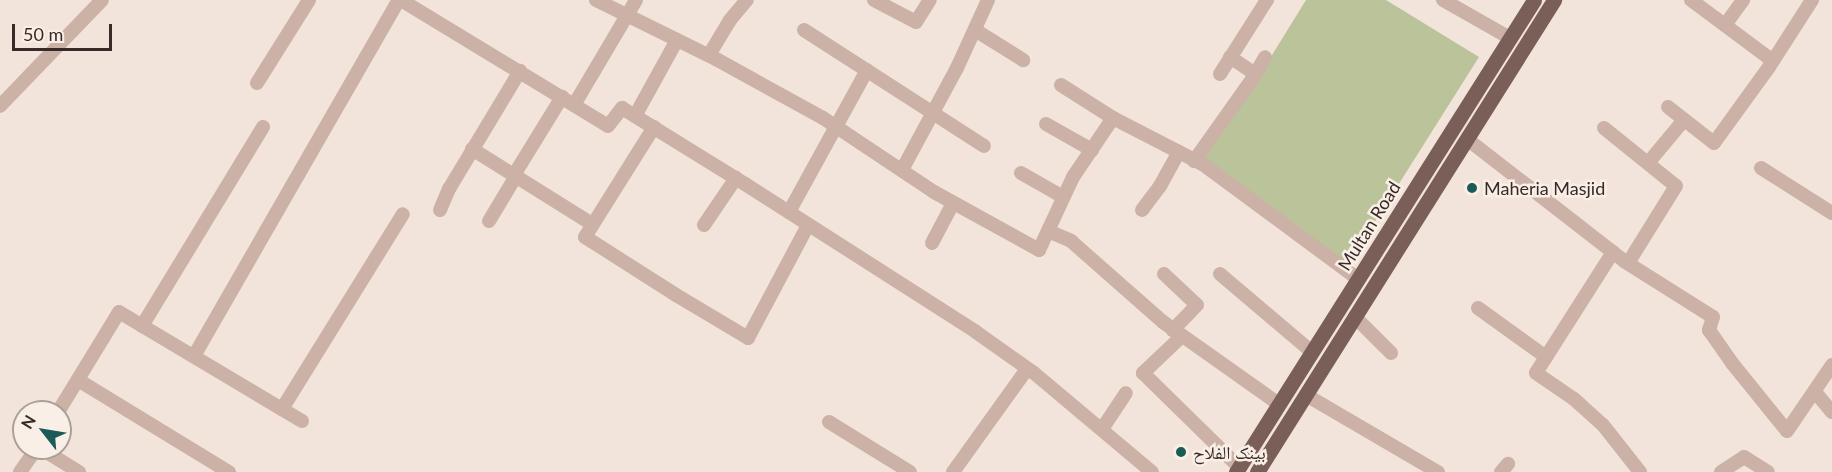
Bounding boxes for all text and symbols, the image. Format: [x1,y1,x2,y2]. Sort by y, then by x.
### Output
scale bar [15,12,116,50]
text: 50 m [23,23,63,45]
place label: Maheria Masjid [1484,177,1605,199]
street label: Multan Road [1333,178,1405,274]
marker: Maheria Masjid [1465,181,1479,195]
north arrow [12,400,72,460]
text: N [17,411,39,432]
place label: بینک الفلاح [1193,441,1266,463]
marker: بینک الفلاح [1174,445,1188,459]

